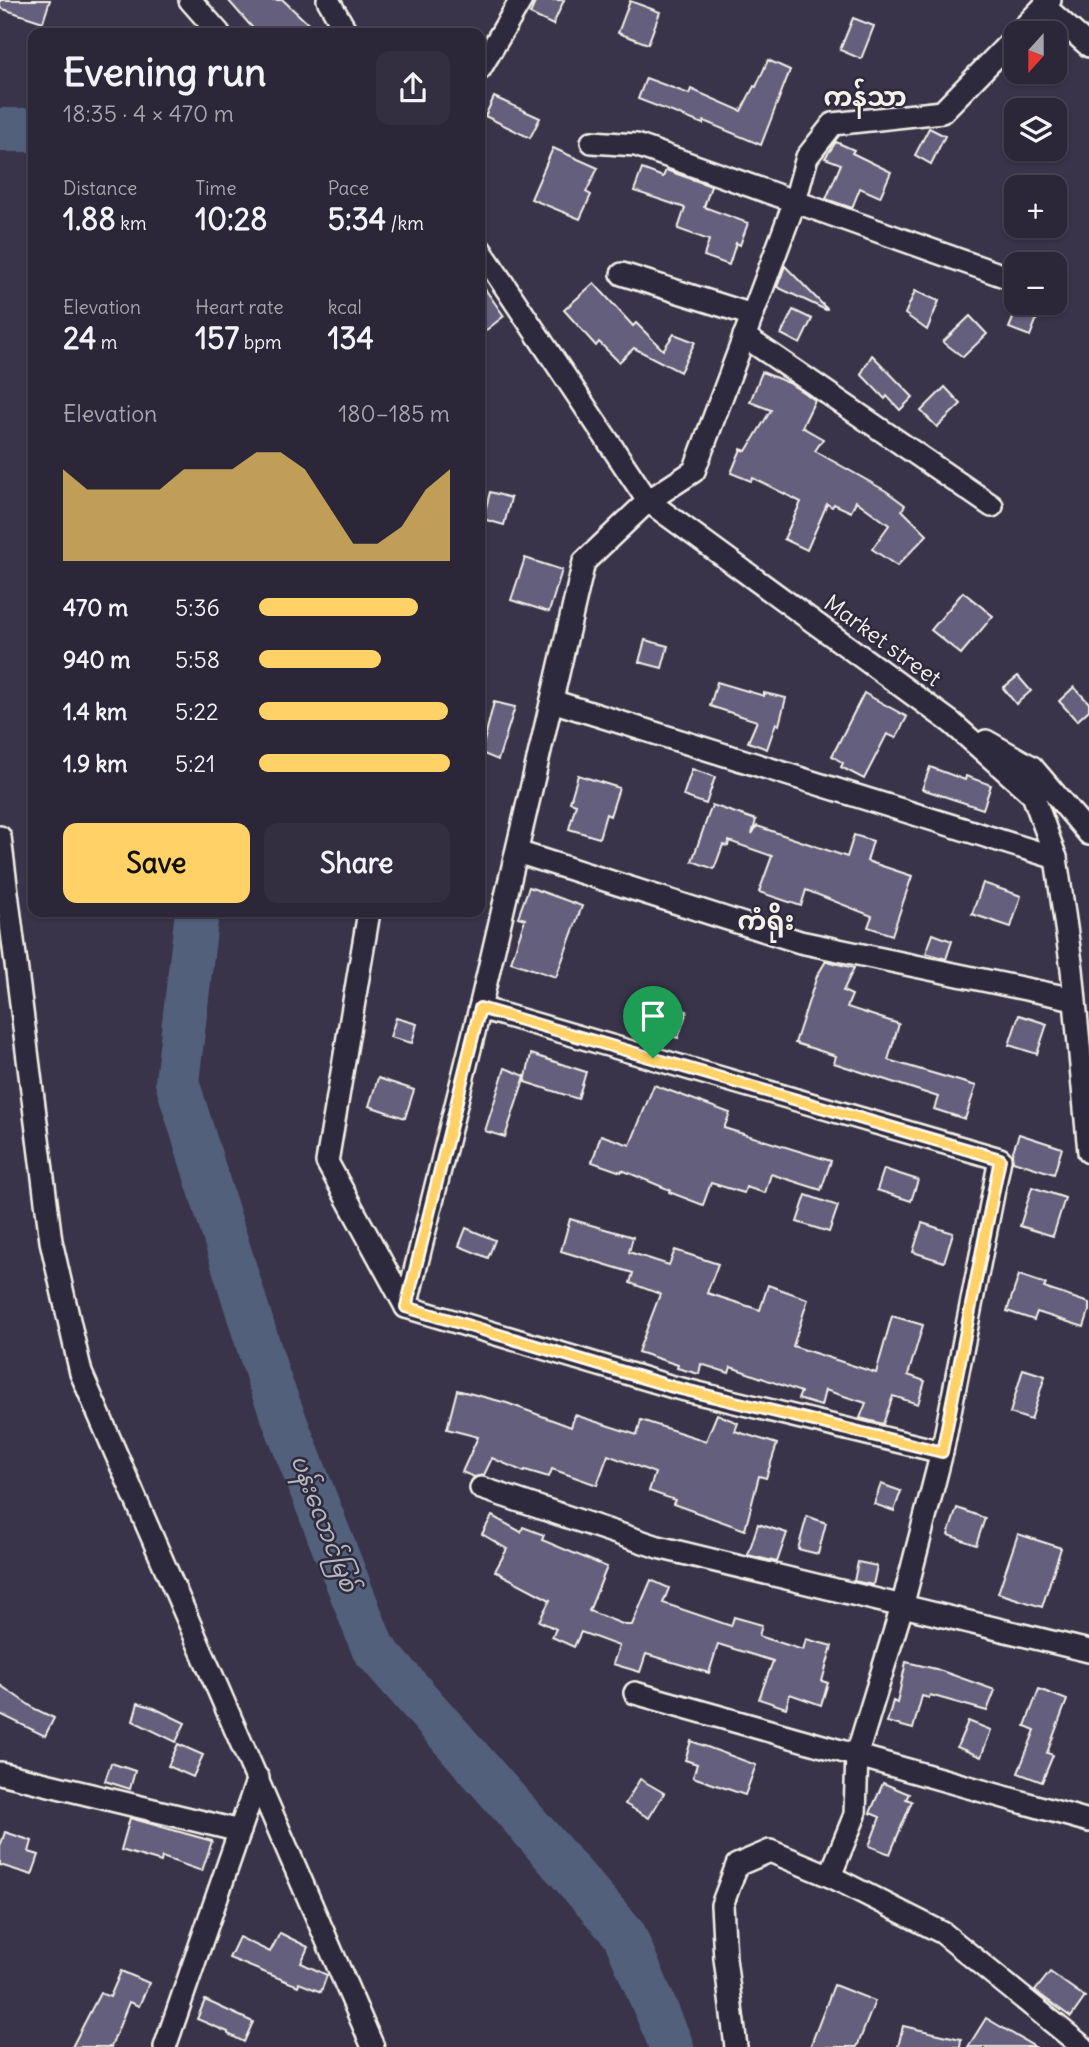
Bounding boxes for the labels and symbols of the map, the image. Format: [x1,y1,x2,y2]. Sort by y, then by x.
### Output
north arrow [1004,21,1068,84]
district label: ကန်သာ [823,78,907,119]
street label: Market street [819,588,947,692]
district label: ကံရိုး [738,902,794,943]
pin [623,986,683,1058]
water label: ပန်းလောင်မြစ် [280,1450,366,1599]

